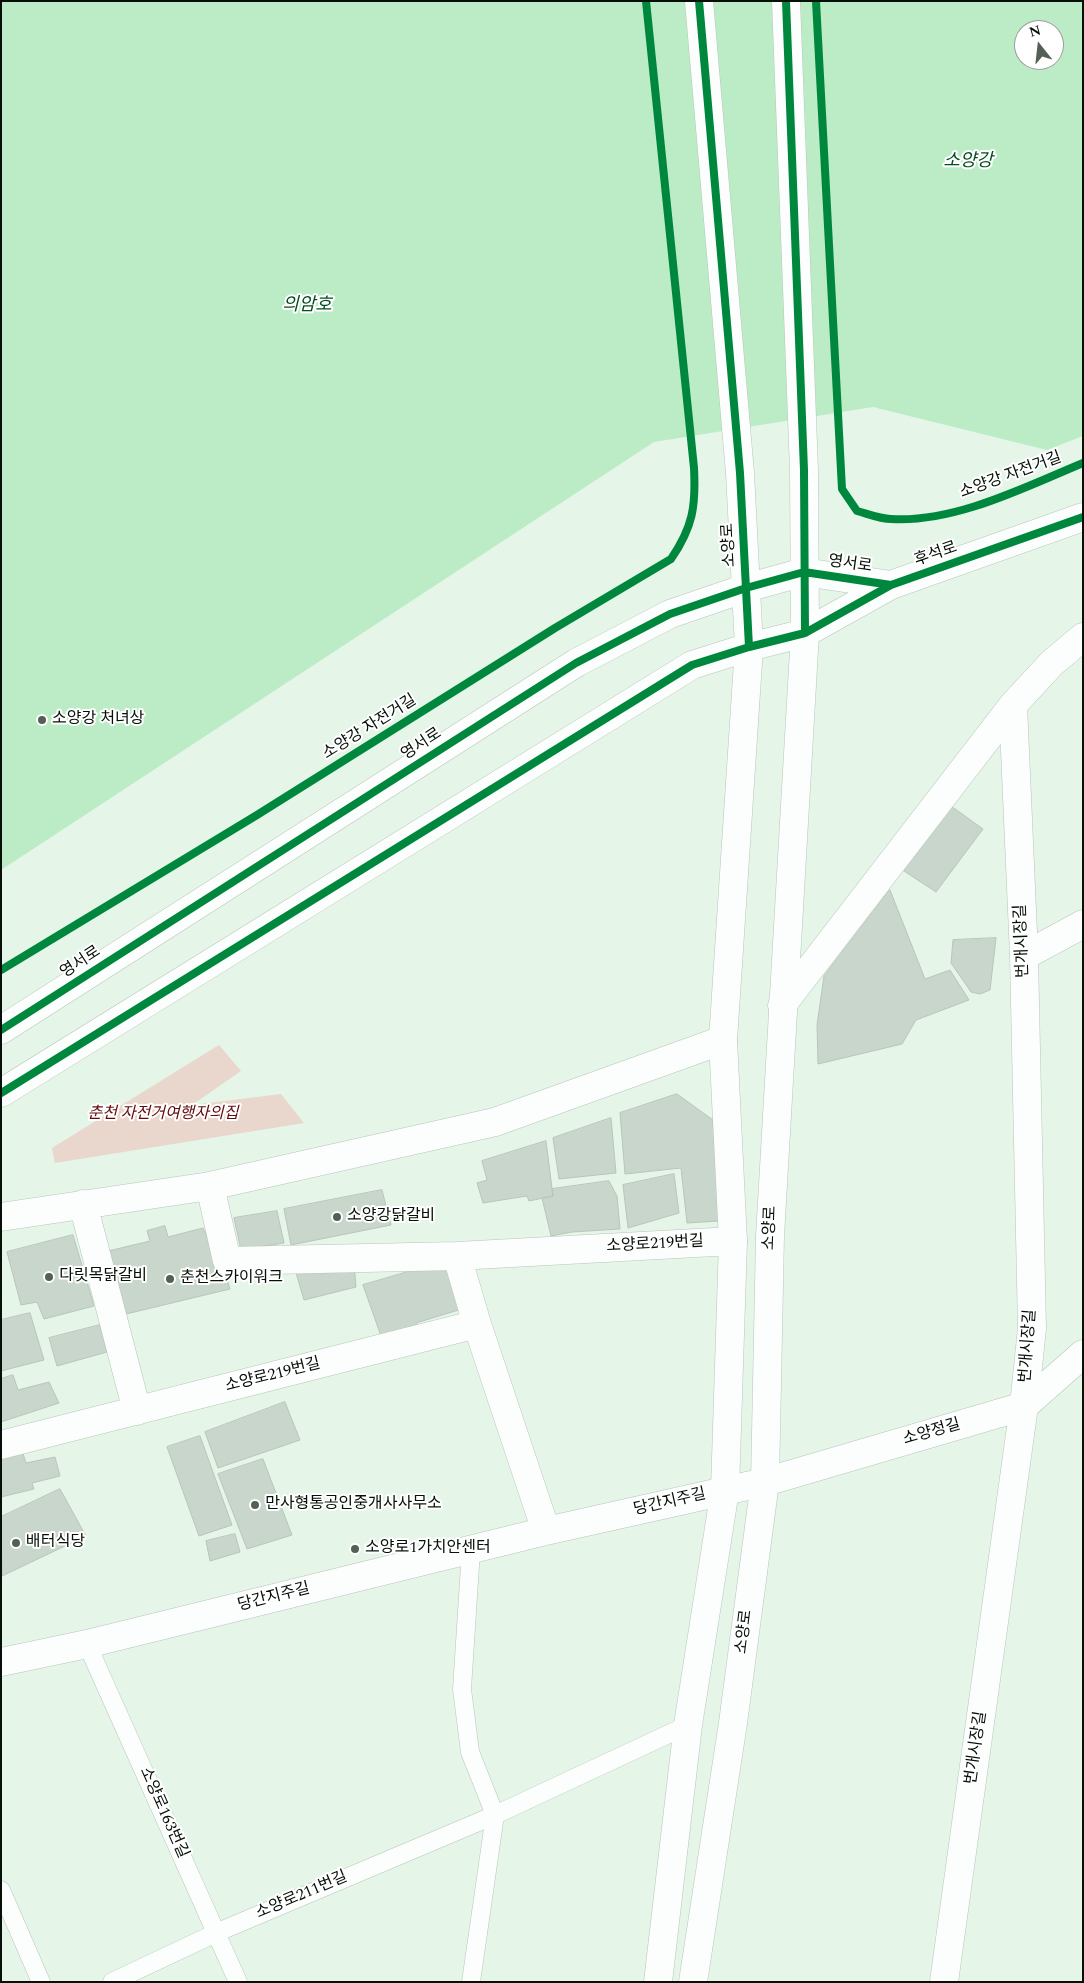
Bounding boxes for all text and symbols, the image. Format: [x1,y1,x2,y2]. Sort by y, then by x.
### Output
text: N [1027,19,1043,43]
north arrow [1014,20,1064,70]
water label: 소양강 [943,151,993,173]
water label: 의암호 [282,295,332,317]
street label: 소양강 자전거길 [957,449,1065,503]
street label: 소양로 [719,522,741,568]
street label: 후석로 [912,539,960,571]
street label: 영서로 [827,552,873,578]
street label: 소양강 자전거길 [320,691,420,765]
place label: 소양강 처녀상 [52,710,144,730]
marker: 소양강 처녀상 [36,714,48,726]
street label: 영서로 [398,725,446,765]
street label: 번개시장길 [1012,904,1034,978]
street label: 영서로 [57,943,105,983]
park label: 춘천 자전거여행자의집 [87,1105,239,1125]
street label: 소양로 [761,1206,781,1250]
place label: 소양강닭갈비 [347,1207,435,1227]
marker: 소양강닭갈비 [331,1211,343,1223]
street label: 소양로219번길 [606,1233,704,1257]
place label: 다릿목닭갈비 [59,1267,147,1287]
place label: 춘천스카이워크 [180,1269,283,1289]
marker: 다릿목닭갈비 [43,1271,55,1283]
marker: 춘천스카이워크 [164,1273,176,1285]
street label: 번개시장길 [1017,1309,1041,1383]
street label: 소양로219번길 [223,1355,323,1397]
street label: 소양정길 [901,1416,963,1450]
street label: 당간지주길 [632,1485,708,1521]
place label: 만사형통공인중개사사무소 [265,1495,442,1515]
marker: 만사형통공인중개사사무소 [249,1499,261,1511]
place label: 배터식당 [26,1533,85,1553]
marker: 배터식당 [10,1537,22,1549]
place label: 소양로1가치안센터 [365,1539,491,1559]
marker: 소양로1가치안센터 [349,1543,361,1555]
street label: 당간지주길 [236,1580,312,1616]
street label: 소양로 [733,1609,757,1655]
street label: 번개시장길 [962,1710,992,1786]
street label: 소양로163번길 [134,1765,192,1861]
street label: 소양로211번길 [253,1868,351,1924]

